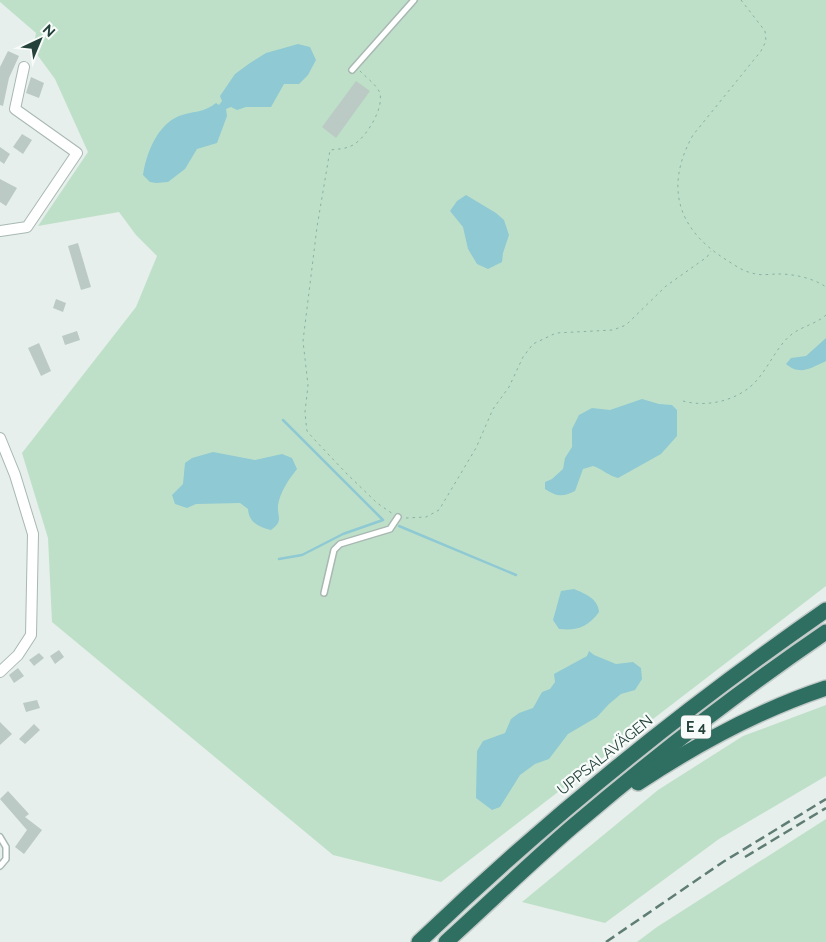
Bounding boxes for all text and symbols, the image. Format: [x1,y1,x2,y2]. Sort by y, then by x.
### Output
north arrow [15,15,65,65]
text: N [40,21,58,40]
street label: UPPSALAVÄGEN [553,710,656,799]
road number: E 4 [681,716,711,739]

